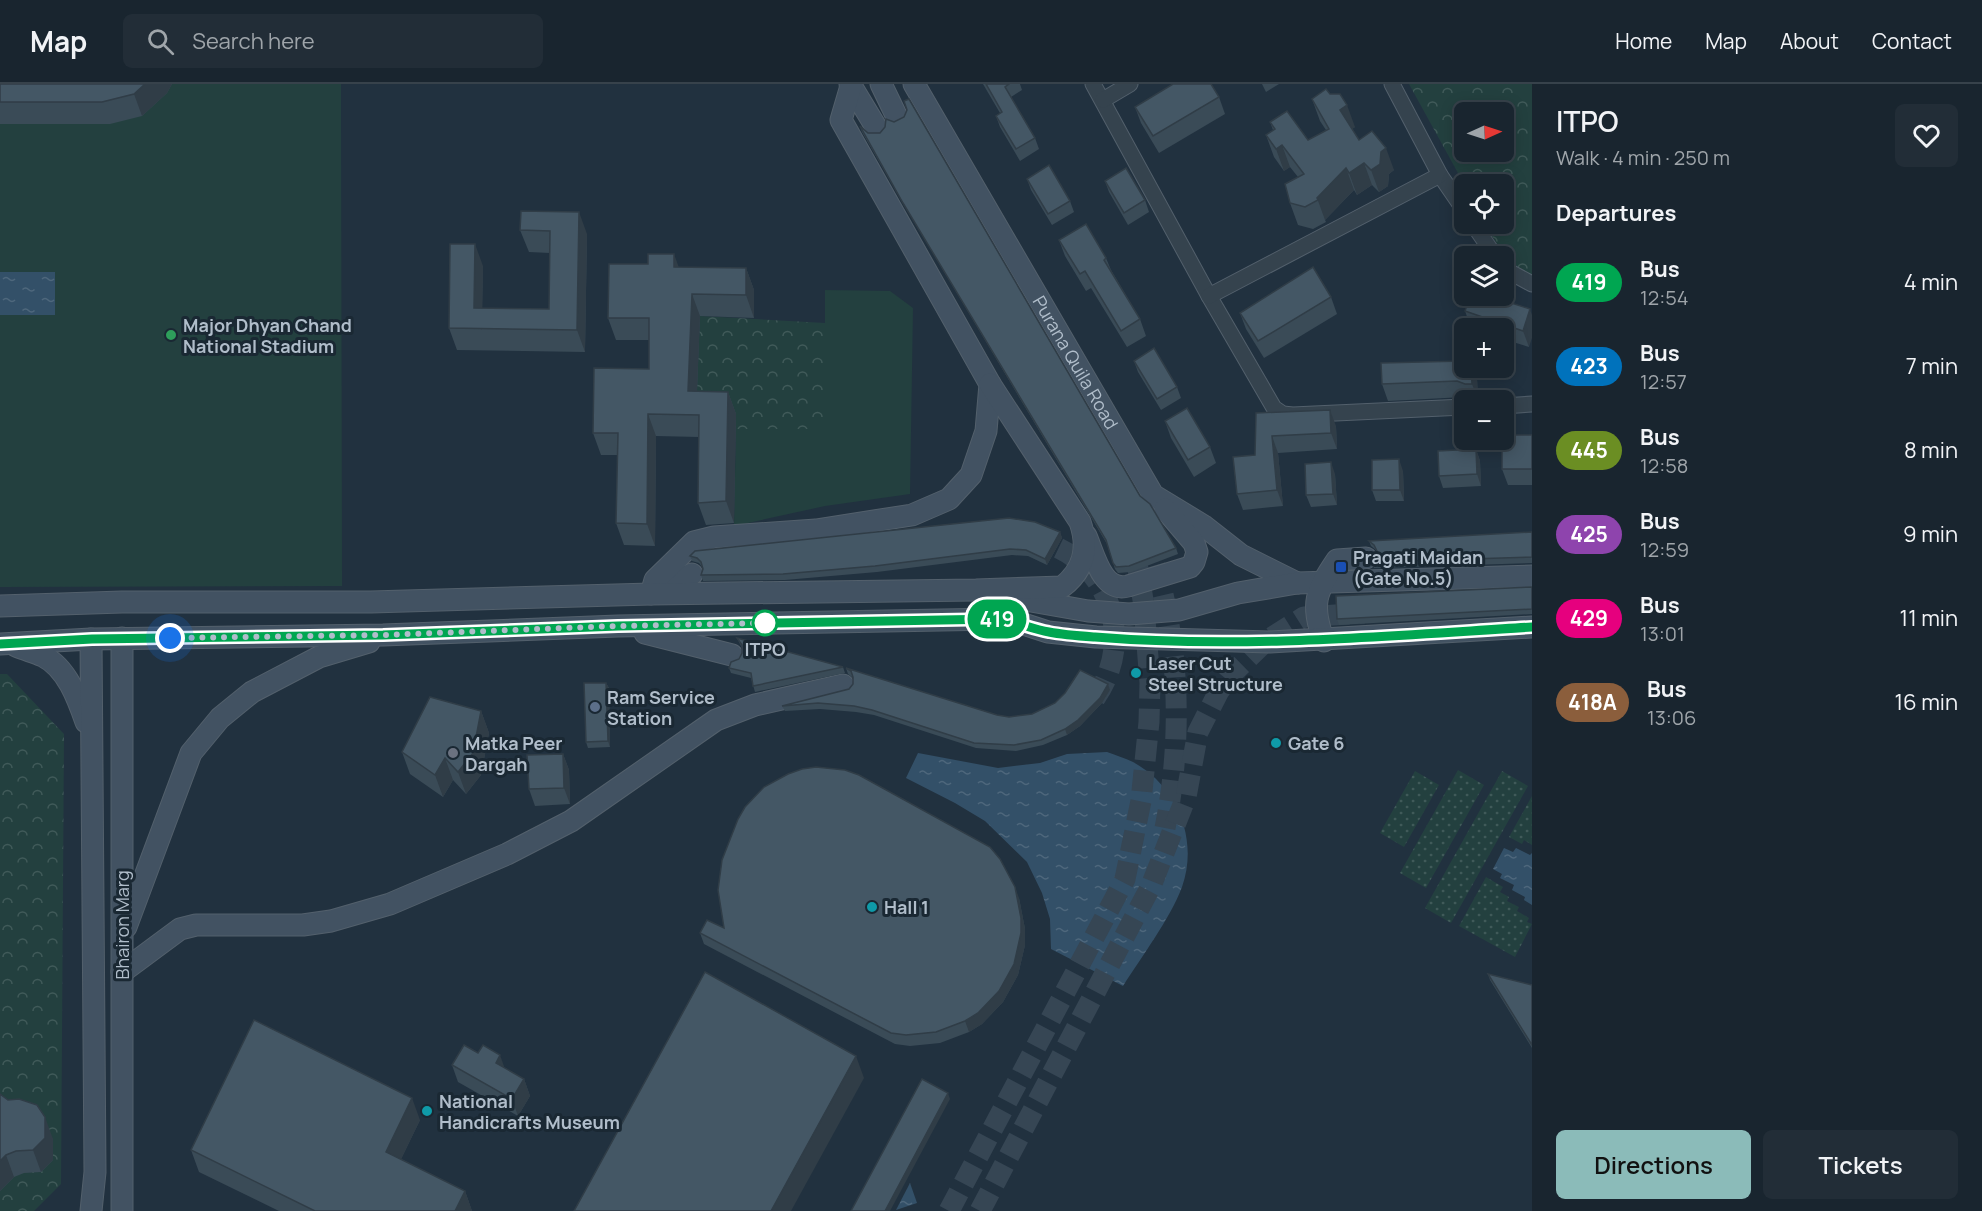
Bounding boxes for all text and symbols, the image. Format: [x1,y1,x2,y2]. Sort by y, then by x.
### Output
search box [123,14,543,68]
text: Map [30,22,87,60]
icon: search [144,25,177,58]
text: Search here [192,26,315,56]
text: Home [1615,27,1672,55]
text: Map [1705,27,1747,55]
text: About [1780,27,1839,55]
text: Contact [1872,27,1952,55]
north arrow [1454,102,1514,162]
map controls [1454,102,1514,450]
text: ITPO [1556,102,1619,140]
button: heart [1895,104,1958,167]
text: Walk · 4 min · 250 m [1556,144,1730,171]
button: locate [1454,174,1514,234]
text: Departures [1556,198,1676,228]
button: layers [1454,246,1514,306]
text: Bus [1640,254,1680,284]
text: 4 min [1904,267,1958,297]
text: 419 [1571,268,1607,296]
text: 12:54 [1640,284,1689,311]
street label: Purana Quila Road [1028,291,1124,433]
place label: Major Dhyan Chand National Stadium [183,313,352,358]
button: + [1454,318,1514,378]
marker: Major Dhyan Chand National Stadium [164,328,178,342]
text: Bus [1640,338,1680,368]
text: 7 min [1906,351,1958,381]
text: 423 [1570,352,1608,380]
text: 12:57 [1640,368,1687,395]
button: − [1454,390,1514,450]
text: Bus [1640,422,1680,452]
text: 8 min [1904,435,1958,465]
text: 445 [1570,436,1608,464]
text: 12:58 [1640,452,1688,479]
text: Bus [1640,506,1680,536]
text: 9 min [1903,519,1958,549]
text: 425 [1570,520,1608,548]
text: 12:59 [1640,536,1689,563]
place label: Pragati Maidan (Gate No.5) [1353,545,1483,590]
marker: Pragati Maidan (Gate No.5) [1334,560,1348,574]
text: Bus [1640,590,1680,620]
line badge: 419 [962,600,1032,638]
text: 11 min [1900,603,1958,633]
text: 429 [1570,604,1608,632]
text: 419 [979,605,1015,633]
marker: ITPO [752,610,778,636]
text: 13:01 [1640,620,1685,647]
your location [155,623,185,653]
place label: ITPO [745,637,785,661]
place label: Laser Cut Steel Structure [1148,651,1283,696]
marker: Laser Cut Steel Structure [1129,666,1143,680]
text: Bus [1647,674,1686,704]
place label: Ram Service Station [607,685,715,730]
text: 16 min [1895,687,1958,717]
text: 418A [1568,688,1617,716]
marker: Ram Service Station [588,700,602,714]
text: 13:06 [1647,704,1696,731]
place label: Matka Peer Dargah [465,731,562,776]
place label: Gate 6 [1288,731,1344,755]
marker: Gate 6 [1269,736,1283,750]
marker: Matka Peer Dargah [446,746,460,760]
street label: Bhairon Marg [110,870,134,980]
place label: Hall 1 [884,895,929,919]
marker: Hall 1 [865,900,879,914]
place label: National Handicrafts Museum [439,1089,620,1134]
marker: National Handicrafts Museum [420,1104,434,1118]
button: Directions [1556,1130,1751,1199]
button: Tickets [1763,1130,1958,1199]

